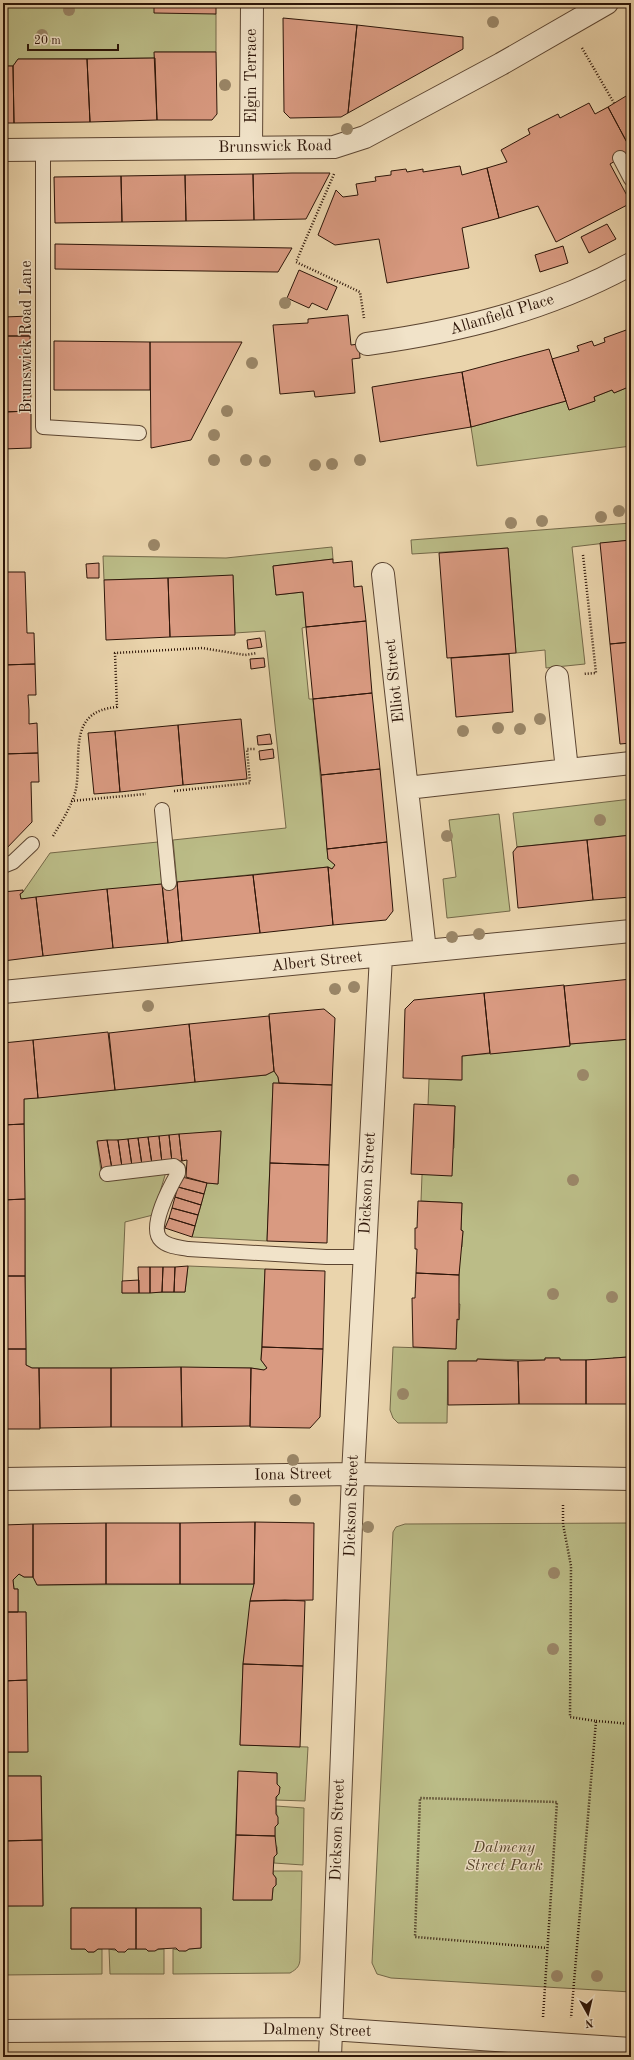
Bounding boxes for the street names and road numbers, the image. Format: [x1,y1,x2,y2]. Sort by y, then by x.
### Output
street label: Elgin Terrace [244,29,260,123]
street label: Brunswick Road [218,138,332,156]
street label: Brunswick Road Lane [19,261,35,414]
street label: Allanfield Place [448,292,556,338]
street label: Elliot Street [383,638,407,724]
street label: Albert Street [271,949,364,975]
street label: Dickson Street [357,1131,379,1235]
street label: Dickson Street [342,1454,362,1557]
street label: Iona Street [254,1466,332,1484]
street label: Dickson Street [328,1778,348,1881]
street label: Dalmeny Street [262,2022,372,2040]

